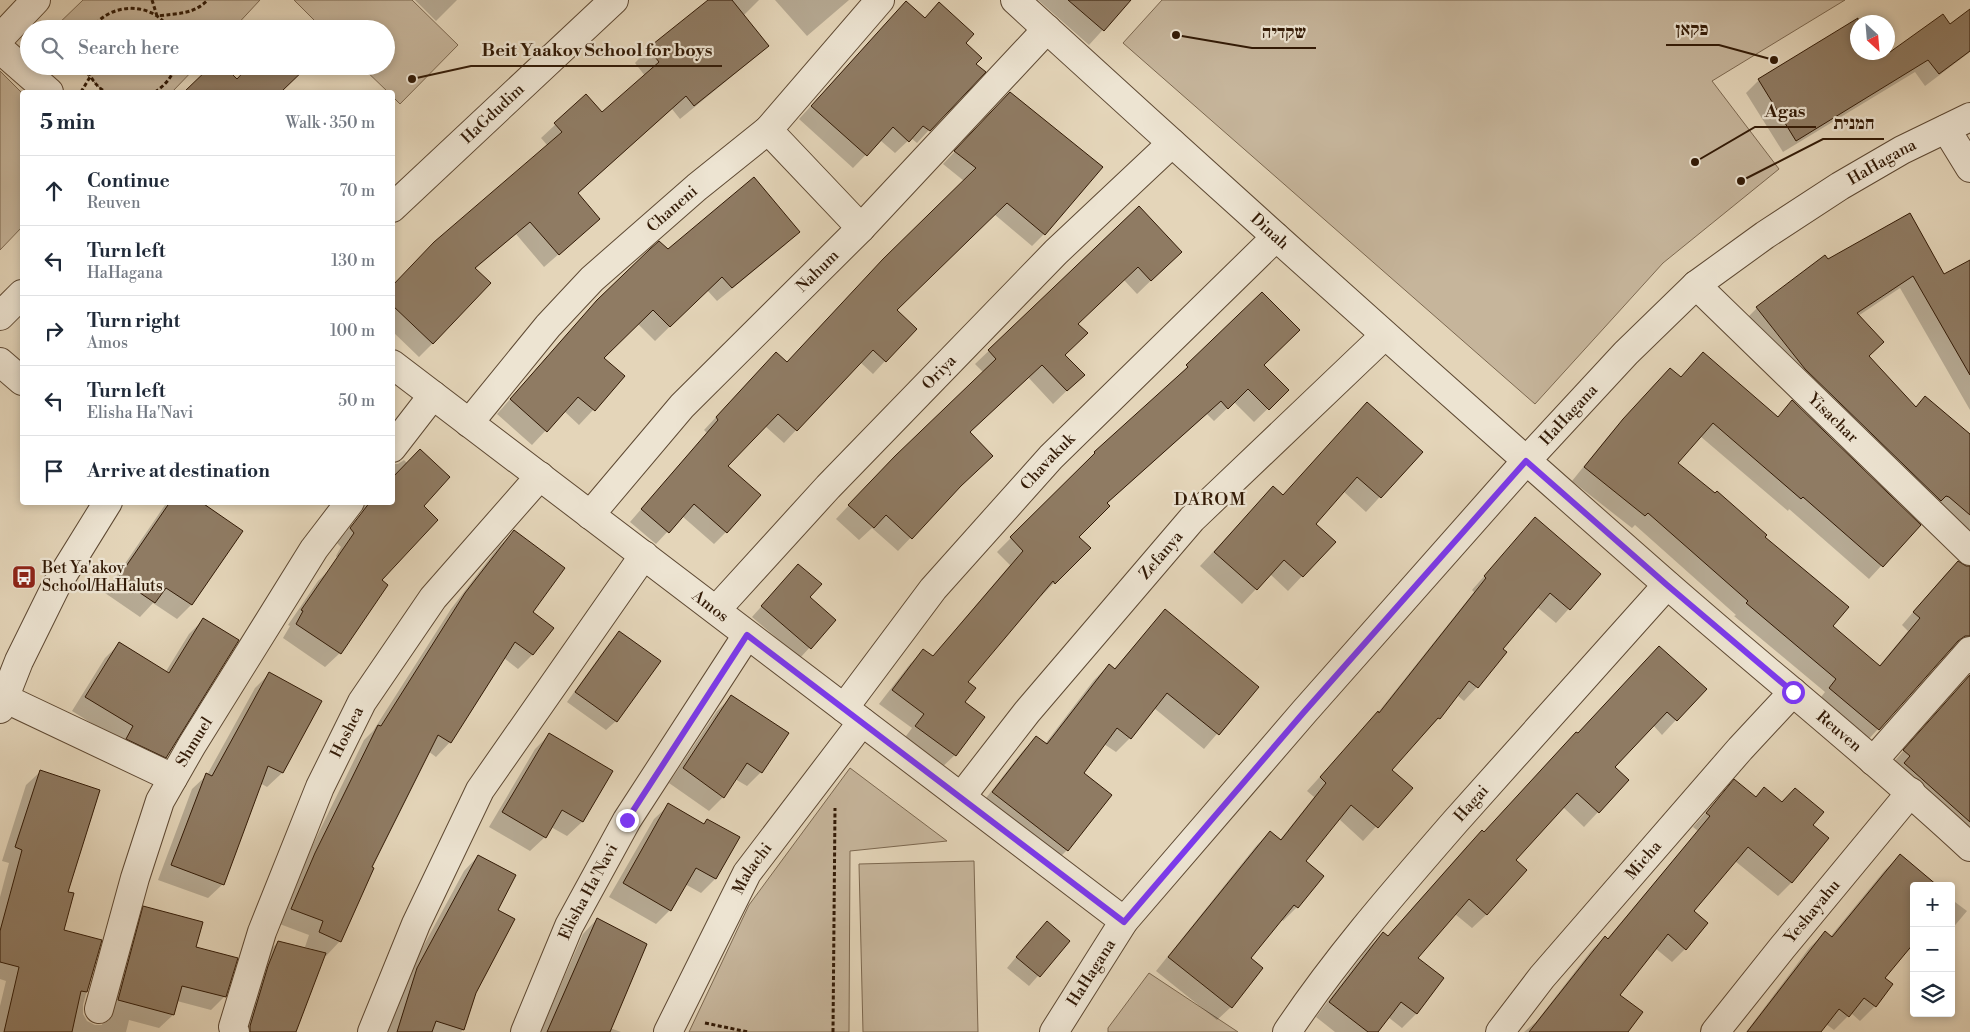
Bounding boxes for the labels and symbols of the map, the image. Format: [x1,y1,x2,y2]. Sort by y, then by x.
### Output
callout: פקאן [1666,12,1719,45]
callout: שקדיה [1252,15,1316,48]
north arrow [1850,15,1895,60]
text: פקאן [1676,18,1709,41]
text: שקדיה [1262,21,1306,44]
callout: Beit Yaakov School for boys [471,33,722,66]
text: Beit Yaakov School for boys [482,39,713,62]
street label: HaGdudim [457,79,528,148]
callout: Agas [1755,94,1816,127]
text: Agas [1763,100,1806,123]
callout: חמנית [1823,106,1884,139]
text: חמנית [1833,112,1875,135]
street label: HaHagana [1844,134,1920,189]
street label: Chaneni [643,181,702,236]
street label: Dinah [1246,209,1293,254]
street label: Nahum [792,245,843,297]
street label: Oriya [918,350,961,394]
street label: HaHagana [1536,380,1602,450]
street label: Yisachar [1803,388,1863,447]
street label: Chavakuk [1016,428,1080,494]
district label: DAROM [1174,488,1246,511]
street label: Zefanya [1135,526,1188,584]
place label: Bet Ya'akov School/HaHaluts [41,558,163,596]
bus stop icon: Bet Ya'akov School/HaHaluts [11,564,37,590]
street label: Amos [687,585,733,627]
route start [1782,681,1805,704]
street label: Hoshea [326,703,369,761]
street label: Reuven [1812,706,1866,757]
street label: Shmuel [172,713,217,771]
street label: Hagai [1450,781,1493,826]
route end [616,809,639,832]
street label: Micha [1621,836,1666,884]
street label: Malachi [728,839,776,898]
street label: Elisha Ha'Navi [554,840,622,943]
street label: Yeshayahu [1780,876,1844,948]
street label: HaHagana [1063,935,1121,1010]

